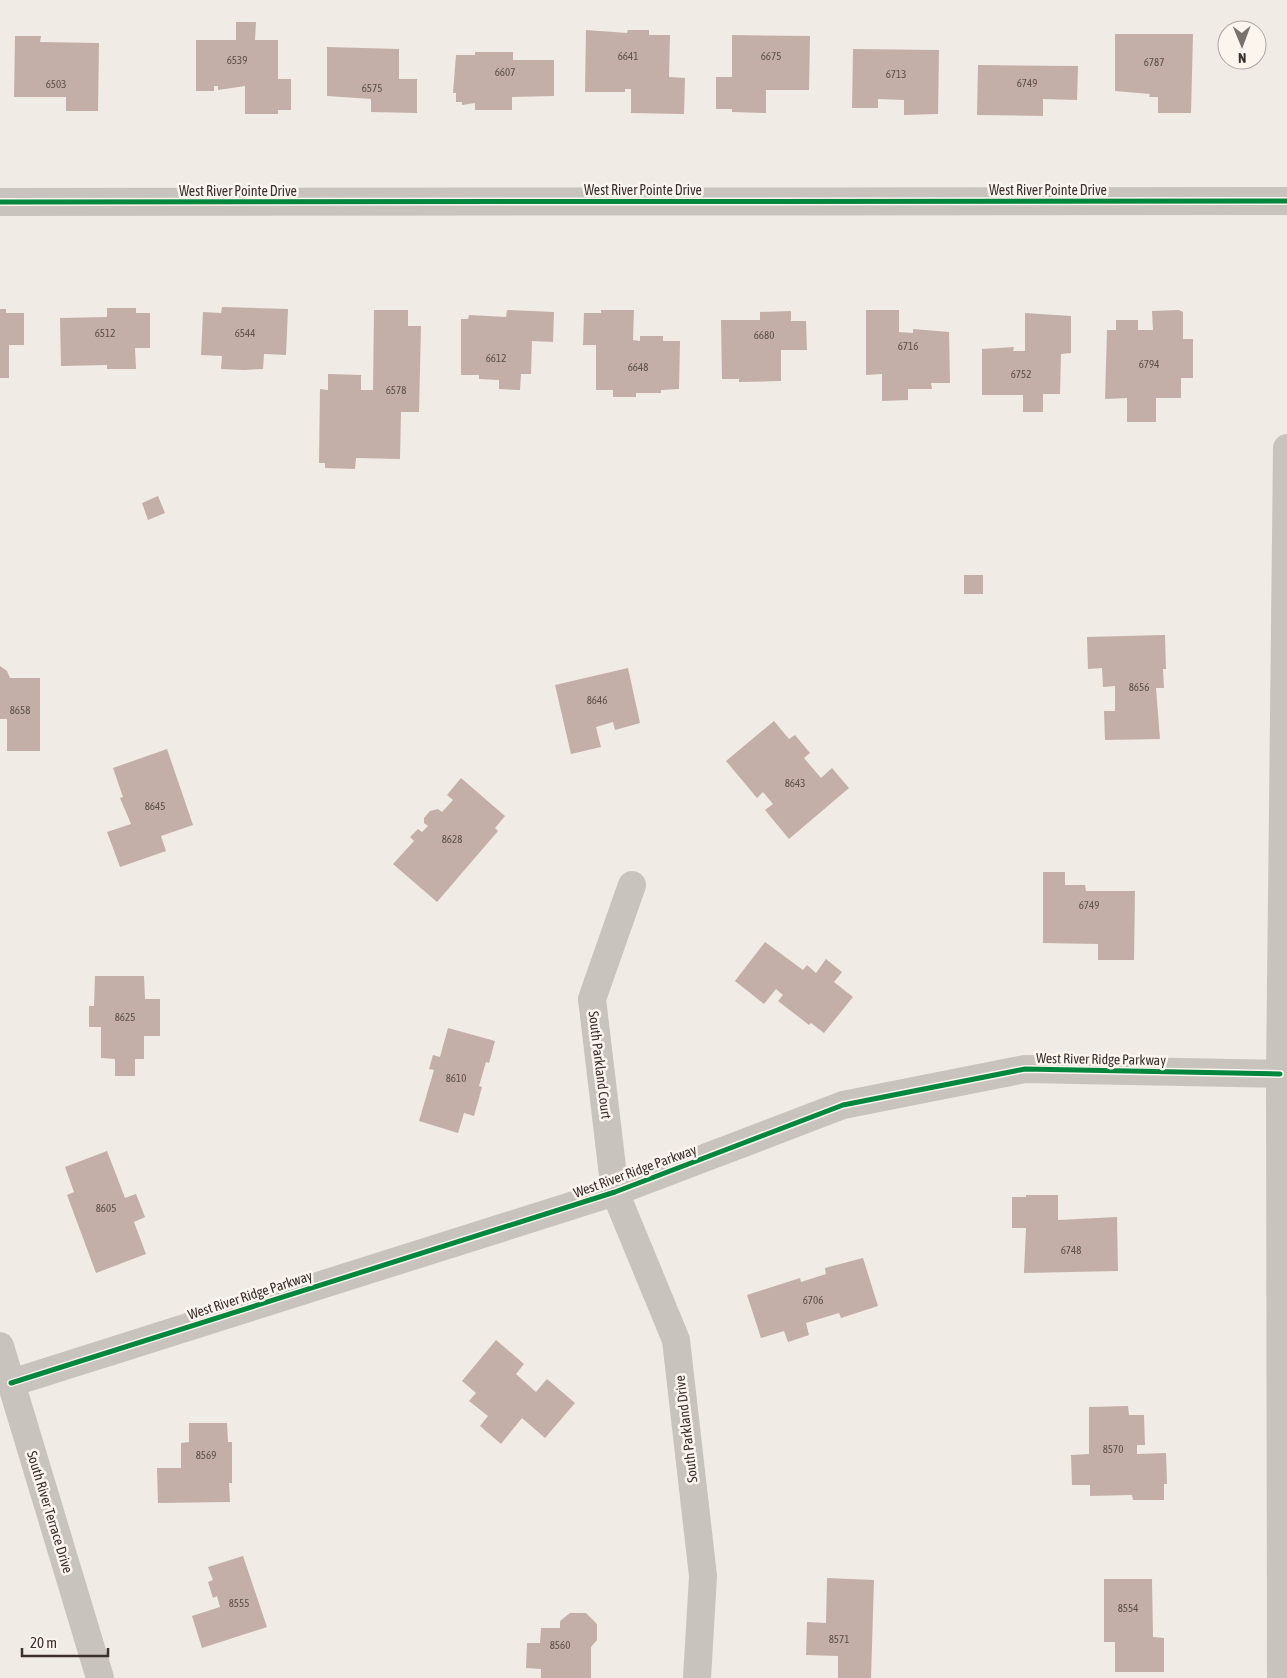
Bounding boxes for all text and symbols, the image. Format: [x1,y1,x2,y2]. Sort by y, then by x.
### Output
north arrow [1217,20,1267,70]
house number: 6641 [618,50,638,62]
house number: 6675 [761,50,781,62]
text: N [1238,50,1246,66]
house number: 6539 [227,54,247,66]
house number: 6787 [1144,56,1164,68]
house number: 6607 [495,66,515,78]
house number: 6713 [886,68,906,80]
house number: 6749 [1017,77,1037,89]
house number: 6503 [46,78,66,90]
house number: 6575 [362,82,382,94]
street label: West River Pointe Drive [584,182,702,198]
street label: West River Pointe Drive [989,182,1107,198]
street label: West River Pointe Drive [179,183,297,199]
house number: 6512 [95,327,115,339]
house number: 6544 [235,327,255,339]
house number: 6680 [754,329,774,341]
house number: 6716 [898,340,918,352]
house number: 6612 [486,352,506,364]
house number: 6794 [1139,358,1159,370]
house number: 6648 [628,361,648,373]
house number: 6752 [1011,368,1031,380]
house number: 6578 [386,384,406,396]
house number: 8656 [1129,681,1149,693]
house number: 8646 [587,694,607,706]
house number: 8658 [10,704,30,716]
house number: 8643 [785,777,805,789]
house number: 8645 [145,800,165,812]
house number: 8628 [442,833,462,845]
house number: 6749 [1079,899,1099,911]
street label: South Parkland Court [585,1010,615,1120]
house number: 8625 [115,1011,135,1023]
street label: West River Ridge Parkway [1036,1050,1166,1068]
house number: 8610 [446,1072,466,1084]
street label: West River Ridge Parkway [571,1141,699,1201]
house number: 8605 [96,1202,116,1214]
house number: 6748 [1061,1244,1081,1256]
street label: West River Ridge Parkway [186,1267,314,1323]
house number: 6706 [803,1294,823,1306]
street label: South Parkland Drive [671,1374,701,1484]
house number: 8570 [1103,1443,1123,1455]
street label: South River Terrace Drive [24,1449,76,1575]
house number: 8569 [196,1449,216,1461]
house number: 8555 [229,1597,249,1609]
house number: 8554 [1118,1602,1138,1614]
scale bar [22,1626,109,1658]
house number: 8571 [829,1633,849,1645]
text: 20 m [30,1634,57,1651]
house number: 8560 [550,1639,570,1651]

